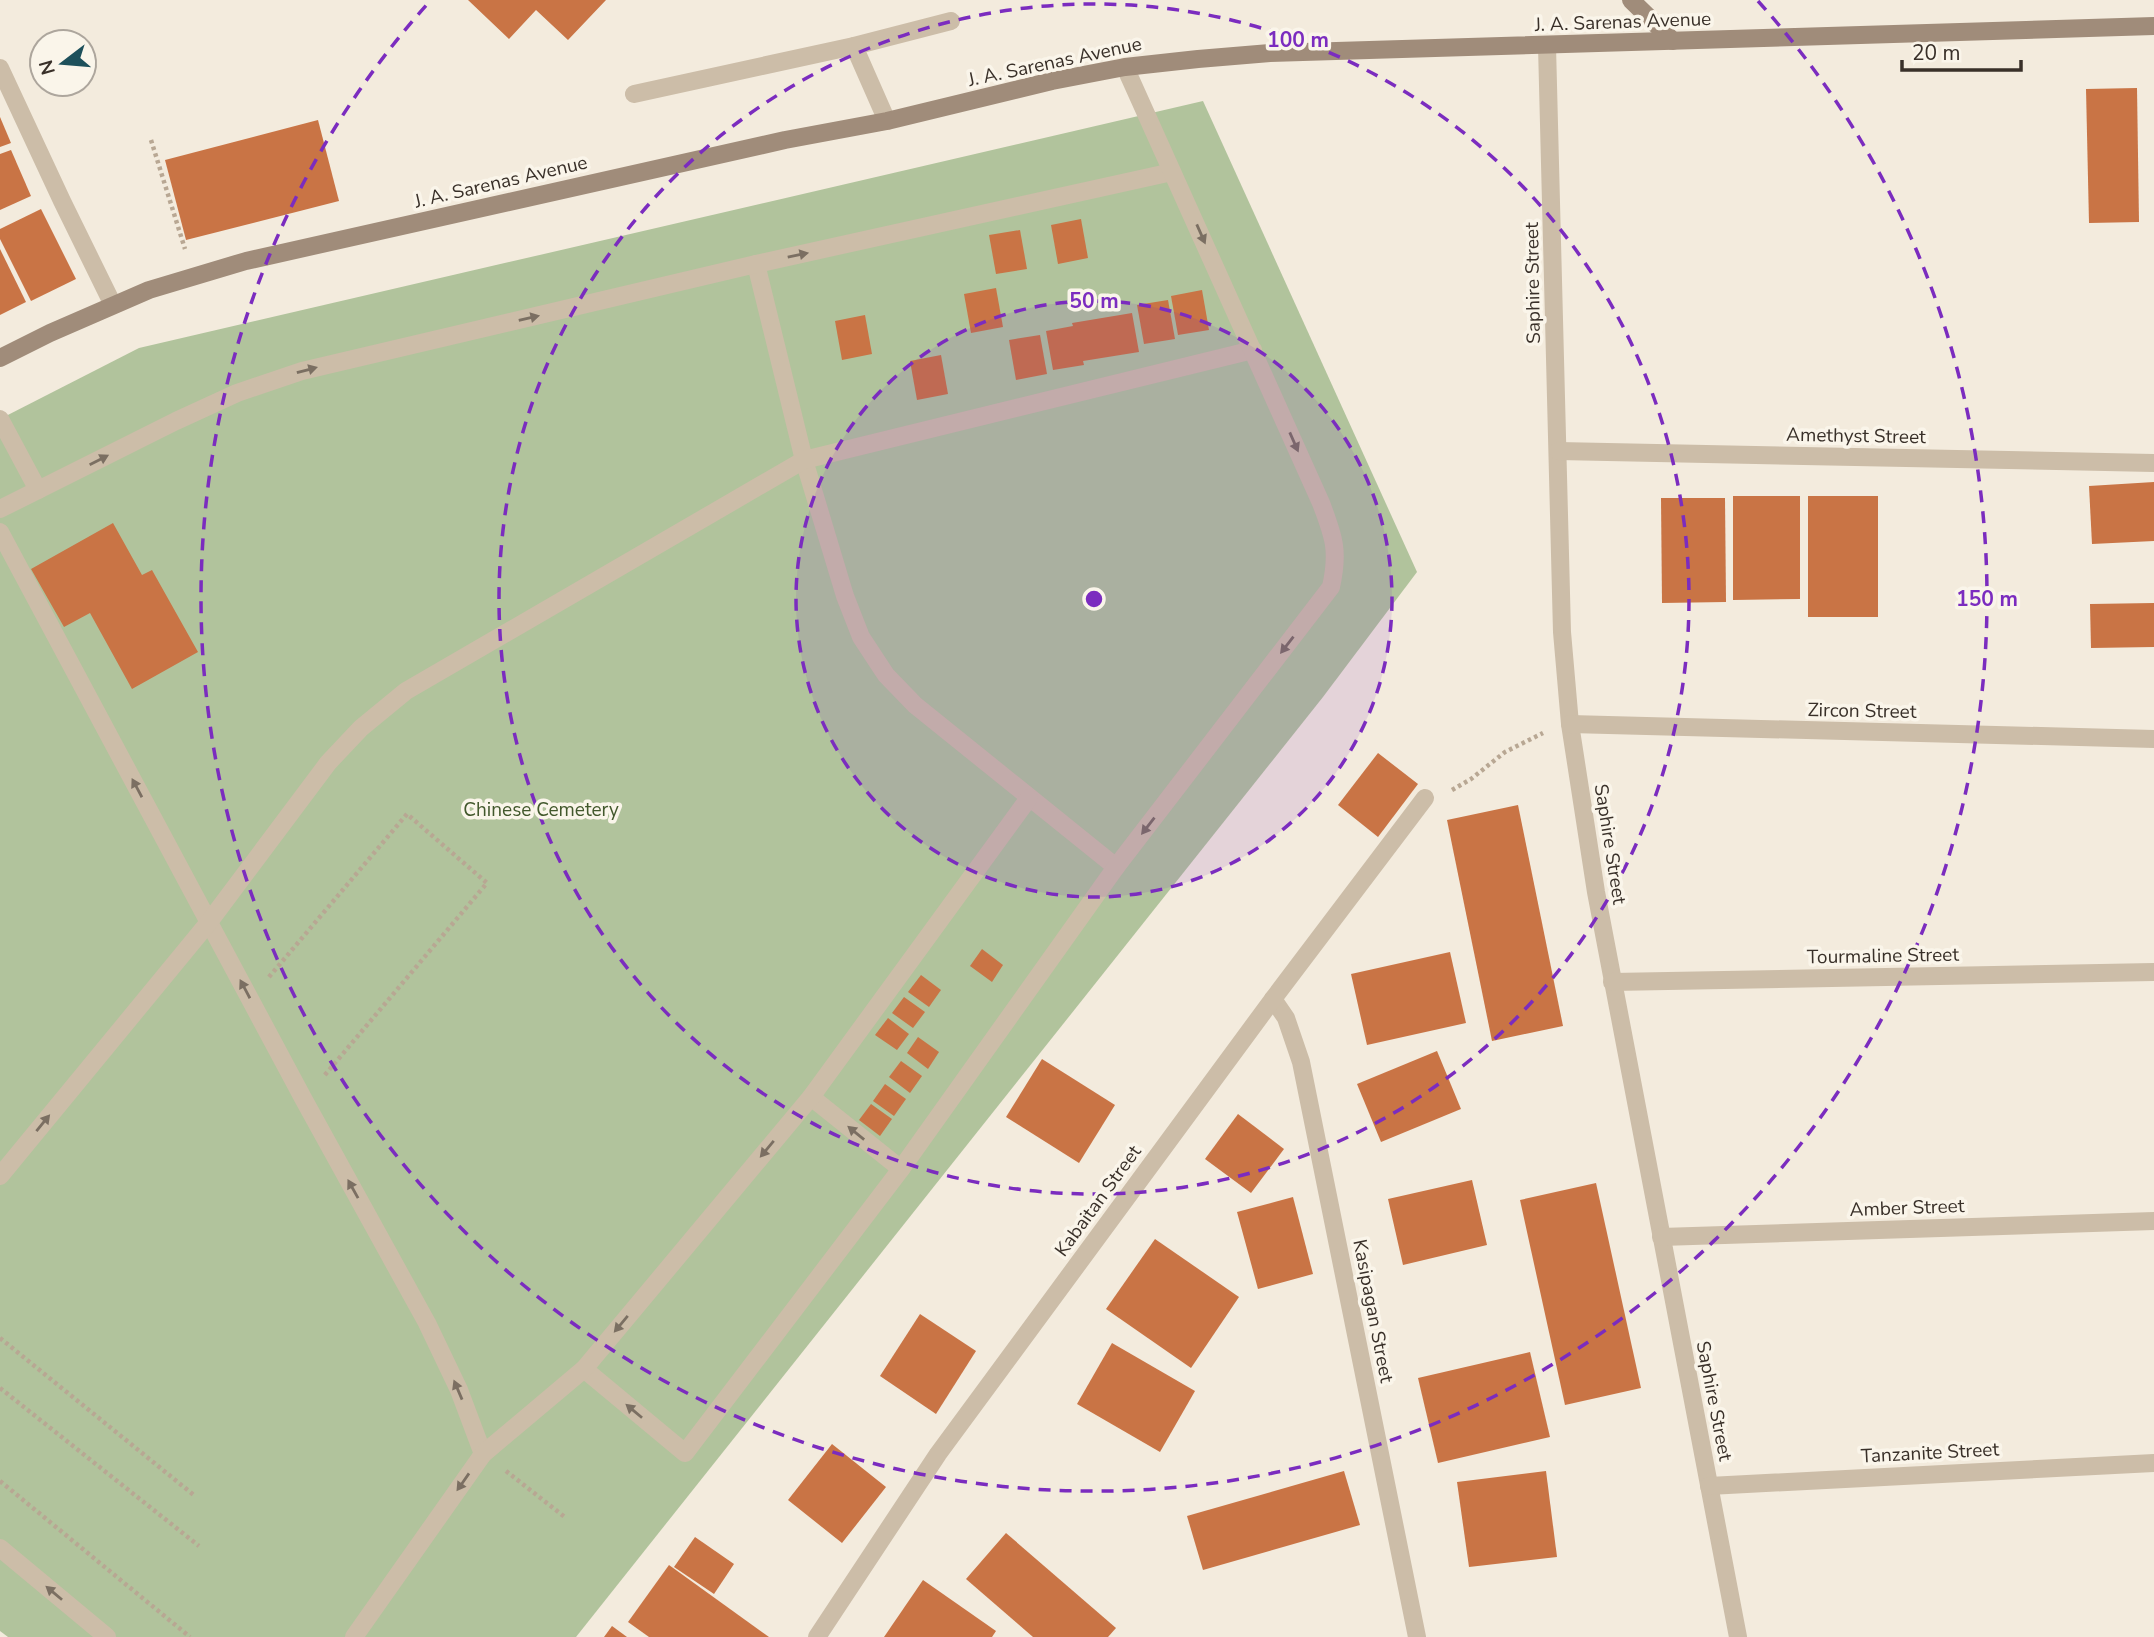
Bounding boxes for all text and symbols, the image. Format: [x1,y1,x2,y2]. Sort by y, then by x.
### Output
street label: J. A. Sarenas Avenue [1533,6,1712,38]
text: 100 m [1267,26,1329,54]
north arrow [28,28,98,98]
scale bar [1902,28,2021,72]
street label: J. A. Sarenas Avenue [965,31,1144,93]
text: 20 m [1912,39,1961,67]
text: N [33,57,62,78]
street label: J. A. Sarenas Avenue [411,149,590,215]
street label: Saphire Street [1519,222,1547,344]
one-way arrow [1195,224,1206,244]
one-way arrow [787,249,809,260]
text: 50 m [1069,287,1119,315]
one-way arrow [518,312,540,323]
one-way arrow [297,365,318,375]
street label: Amethyst Street [1786,422,1926,450]
one-way arrow [1289,431,1300,452]
one-way arrow [89,454,109,465]
text: 150 m [1956,585,2018,613]
centre of rings [1082,587,1106,611]
one-way arrow [1279,636,1294,654]
street label: Zircon Street [1807,697,1917,725]
one-way arrow [132,778,143,798]
street label: Saphire Street [1588,782,1632,906]
park label: Chinese Cemetery [463,797,619,823]
one-way arrow [1141,816,1156,834]
street label: Tourmaline Street [1807,942,1960,970]
one-way arrow [239,979,250,999]
one-way arrow [36,1115,51,1133]
one-way arrow [847,1125,865,1140]
street label: Kabaitan Street [1049,1140,1147,1262]
one-way arrow [760,1141,775,1158]
one-way arrow [347,1179,359,1199]
street label: Amber Street [1849,1193,1965,1223]
street label: Kasipagan Street [1346,1237,1400,1385]
one-way arrow [613,1315,629,1333]
street label: Saphire Street [1690,1339,1738,1463]
one-way arrow [453,1380,464,1401]
one-way arrow [626,1404,643,1419]
street label: Tanzanite Street [1860,1436,2000,1470]
one-way arrow [456,1473,470,1491]
one-way arrow [46,1586,63,1601]

